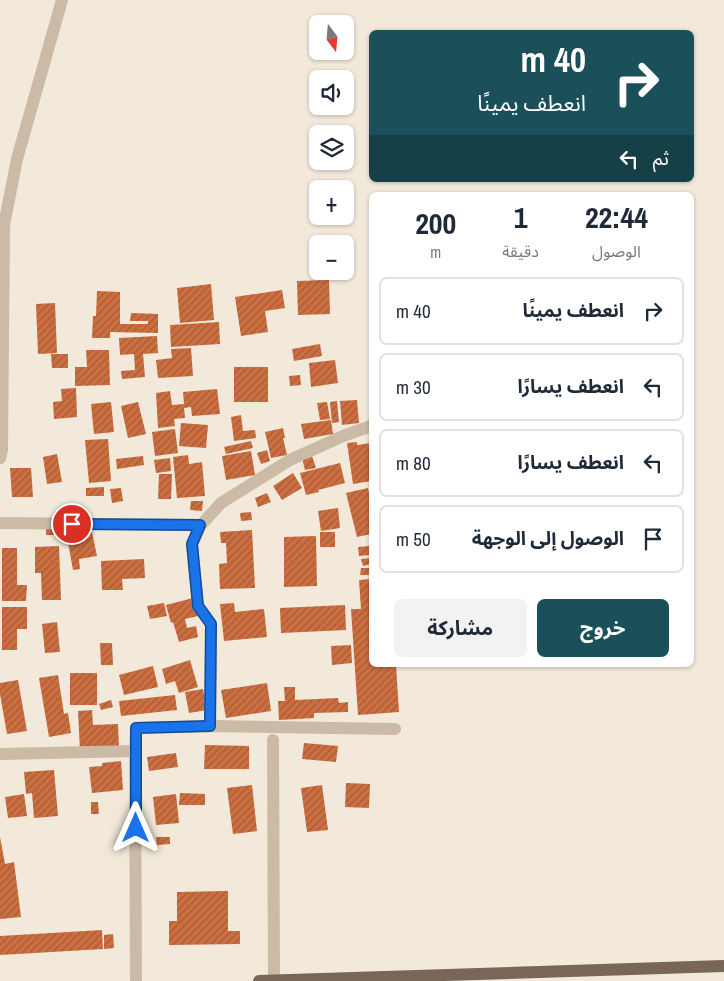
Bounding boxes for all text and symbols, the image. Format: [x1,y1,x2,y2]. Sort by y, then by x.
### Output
north arrow [309,15,354,60]
map controls [309,15,354,280]
text: 40 m [521,36,586,83]
icon: right [604,50,669,115]
button: sound [309,70,354,115]
text: انعطف يمينًا [477,88,586,118]
button: layers [309,125,354,170]
icon: left [615,145,643,173]
text: ثم [653,145,669,171]
button: + [309,180,354,225]
text: 1 [514,197,527,237]
text: 22:44 [585,197,648,237]
text: 200 [415,203,456,243]
button: − [309,235,354,280]
text: دقيقة [502,240,539,262]
text: الوصول [592,240,641,262]
text: m [430,241,441,263]
text: انعطف يمينًا [523,297,624,323]
icon: right [639,297,667,325]
text: 40 m [396,298,431,324]
text: انعطف يسارًا [518,373,624,399]
icon: left [639,373,667,401]
text: 30 m [396,374,431,400]
text: انعطف يسارًا [518,449,624,475]
icon: left [639,449,667,477]
text: 80 m [396,450,431,476]
pin [51,503,93,545]
icon: arrive [58,510,86,538]
text: الوصول إلى الوجهة [472,525,624,551]
icon: arrive [639,525,667,553]
text: 50 m [396,526,431,552]
button: مشاركة [394,599,527,657]
button: خروج [537,599,669,657]
position arrow [109,801,161,853]

